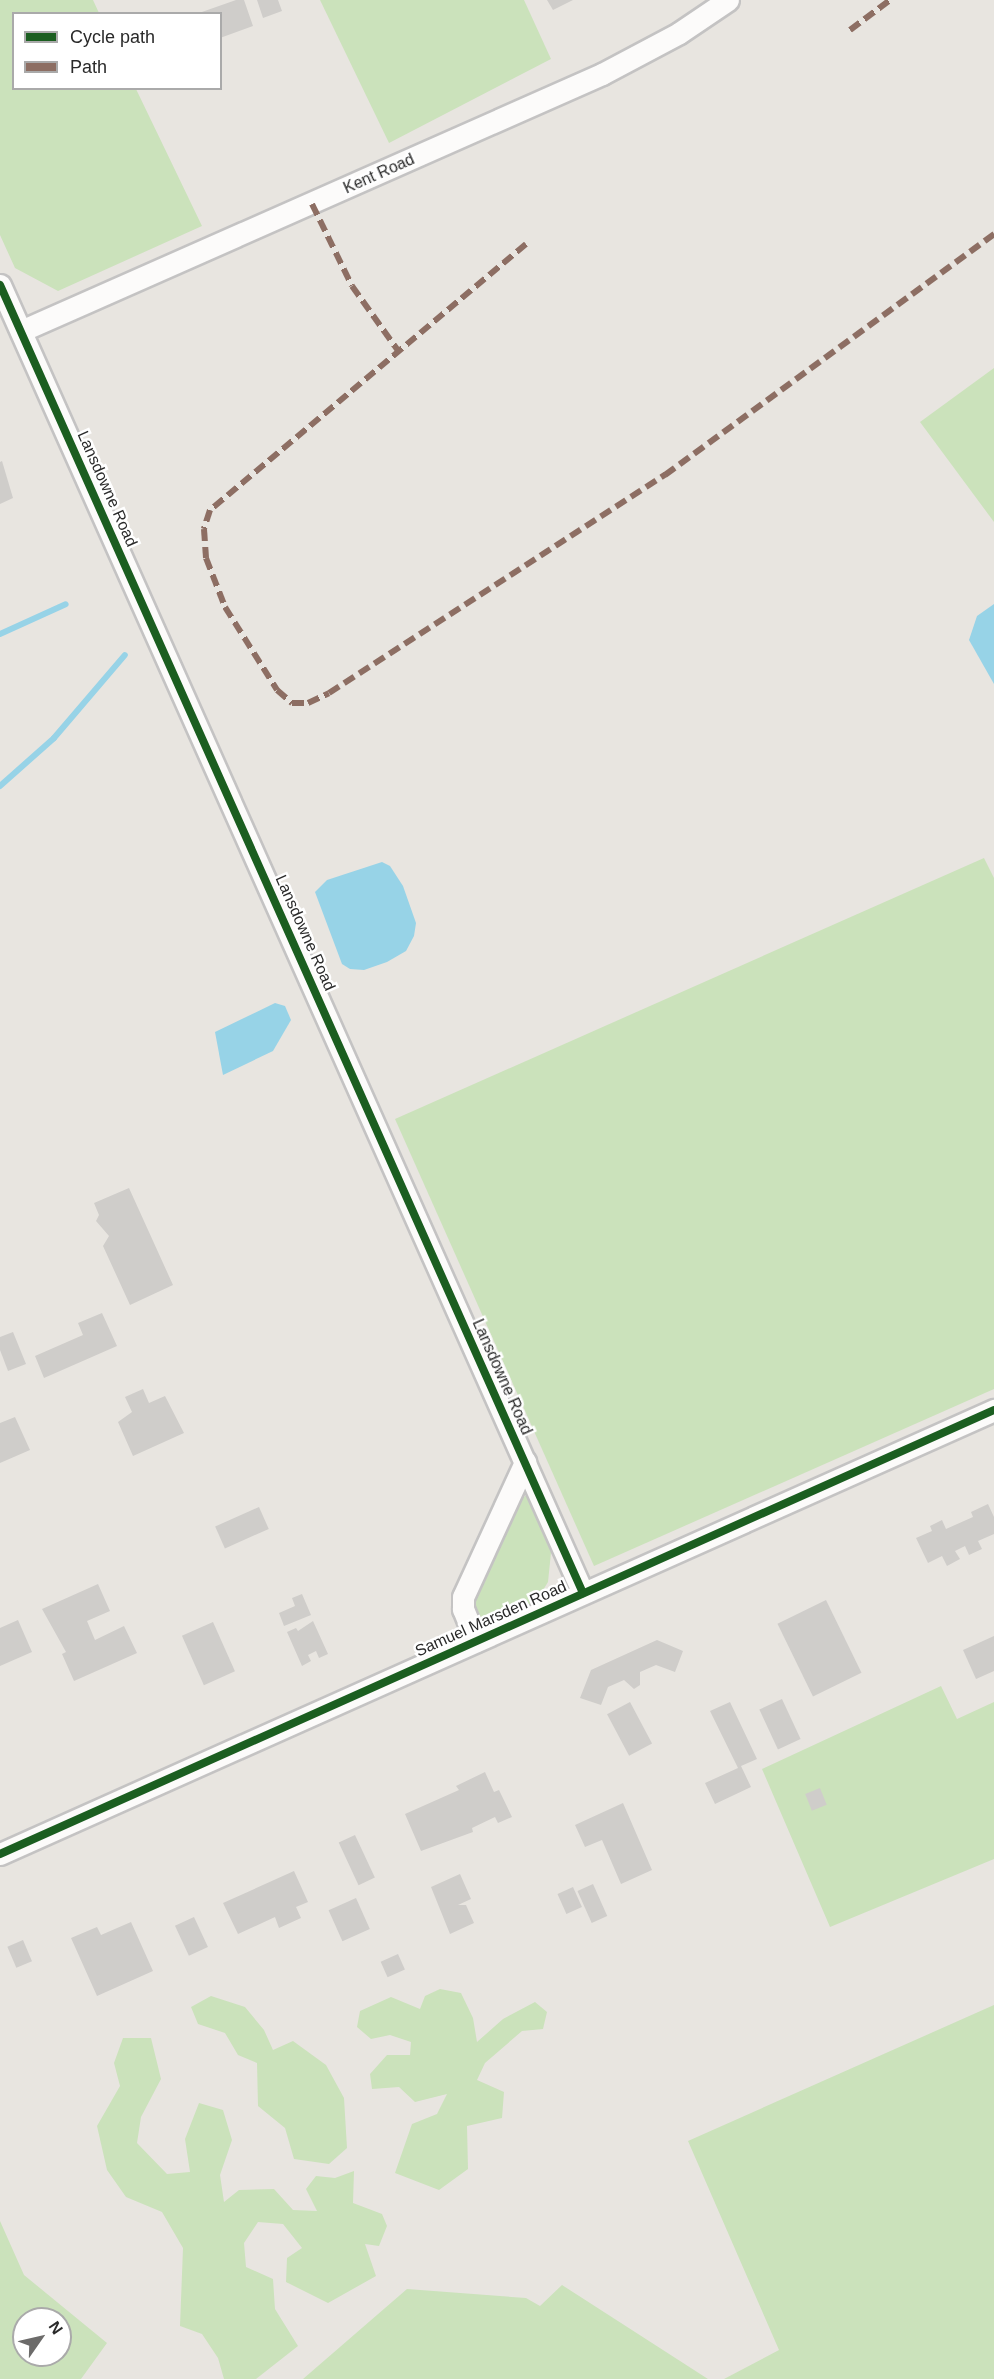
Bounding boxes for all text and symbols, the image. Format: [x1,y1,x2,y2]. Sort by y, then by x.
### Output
legend [12,12,222,90]
text: Cycle path [70,27,155,47]
text: Path [70,57,107,77]
street label: Kent Road [341,150,417,198]
street label: Lansdowne Road [73,428,141,550]
street label: Lansdowne Road [271,872,339,994]
street label: Lansdowne Road [468,1316,536,1438]
street label: Samuel Marsden Road [412,1577,570,1661]
north arrow [12,2307,72,2367]
text: N [45,2318,66,2337]

